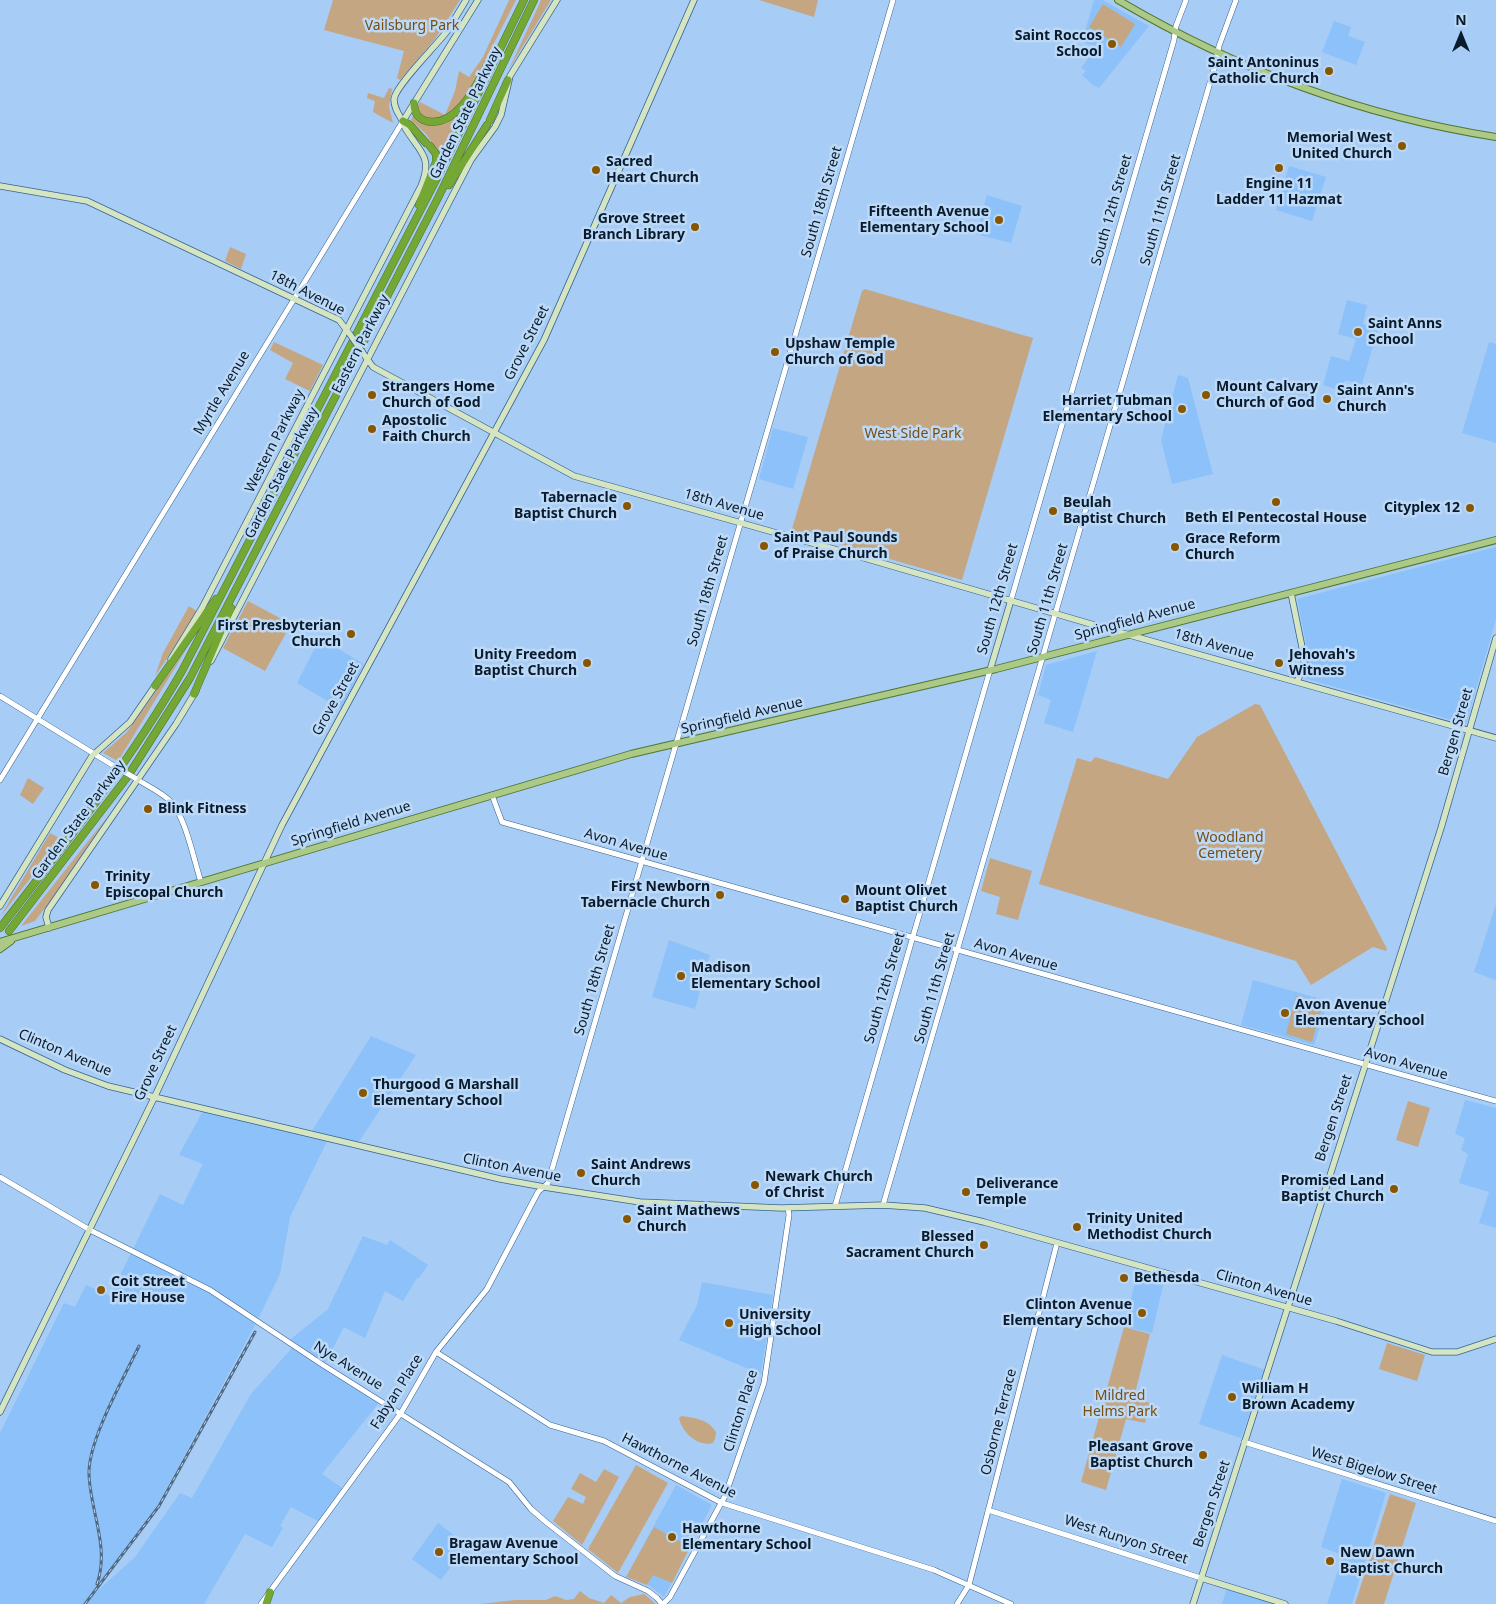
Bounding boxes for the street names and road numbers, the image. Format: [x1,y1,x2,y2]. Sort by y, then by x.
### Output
street label: Garden State Parkway [427,44,505,182]
street label: South 18th Street [798,145,846,259]
street label: South 12th Street [1088,153,1136,267]
street label: South 11th Street [1137,153,1185,267]
street label: 18th Avenue [266,267,348,319]
street label: Eastern Parkway [329,292,393,396]
street label: Grove Street [501,303,553,383]
street label: Myrtle Avenue [190,348,254,438]
street label: Western Parkway [242,386,308,496]
street label: Garden State Parkway [242,405,322,541]
street label: 18th Avenue [682,486,766,524]
street label: South 18th Street [684,534,732,648]
street label: South 12th Street [974,542,1022,656]
street label: South 11th Street [1024,542,1072,656]
street label: Springfield Avenue [1073,596,1197,644]
street label: 18th Avenue [1172,626,1256,664]
street label: Grove Street [309,659,363,739]
street label: Bergen Street [1435,686,1477,778]
street label: Springfield Avenue [680,694,804,738]
street label: Garden State Parkway [29,757,129,883]
street label: Springfield Avenue [289,798,413,850]
street label: Avon Avenue [582,825,670,865]
street label: South 18th Street [571,923,619,1037]
street label: South 12th Street [861,931,909,1045]
street label: South 11th Street [911,931,959,1045]
street label: Avon Avenue [972,935,1060,975]
street label: Grove Street [131,1022,181,1104]
street label: Clinton Avenue [16,1026,114,1080]
street label: Avon Avenue [1362,1044,1450,1084]
street label: Bergen Street [1312,1072,1356,1164]
street label: Clinton Avenue [461,1150,563,1186]
street label: Clinton Avenue [1214,1266,1314,1310]
street label: Nye Avenue [310,1338,386,1394]
street label: Fabyan Place [367,1351,427,1433]
street label: Osborne Terrace [978,1367,1020,1477]
street label: Clinton Place [721,1368,761,1454]
street label: Hawthorne Avenue [619,1430,739,1502]
street label: West Bigelow Street [1309,1444,1439,1498]
street label: Bergen Street [1190,1458,1234,1550]
street label: West Runyon Street [1062,1512,1190,1568]

